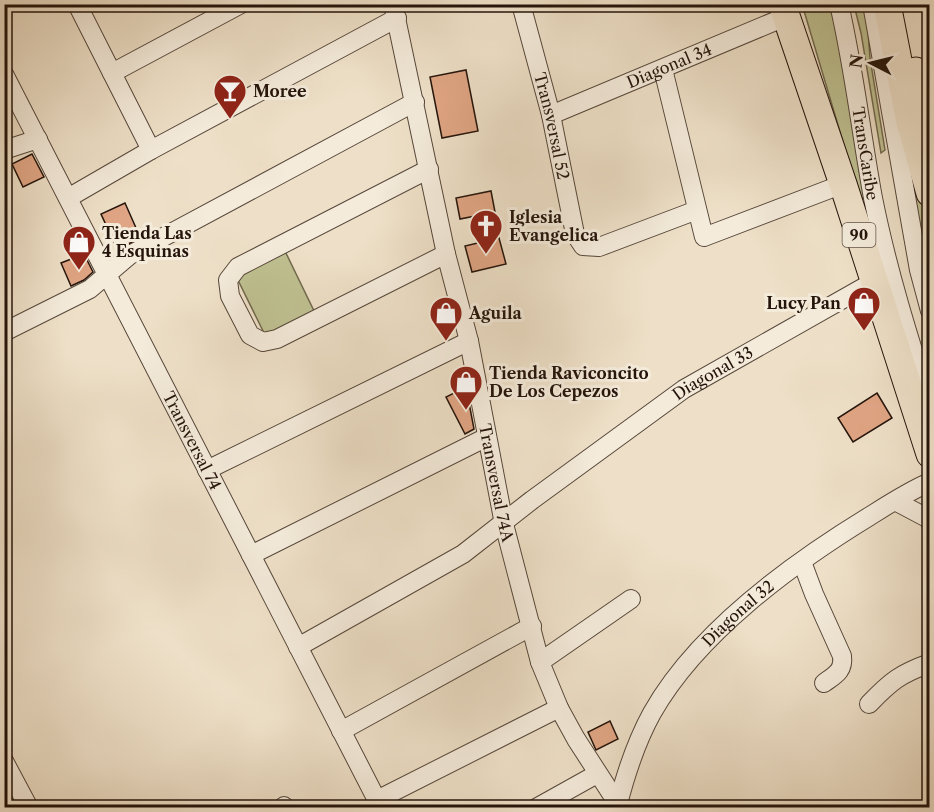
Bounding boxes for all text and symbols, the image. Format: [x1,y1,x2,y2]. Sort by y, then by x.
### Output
north arrow [841,33,901,93]
street label: Diagonal 34 [624,39,714,92]
text: N [845,53,867,69]
street label: Transversal 52 [530,70,574,181]
bar icon: Moree [212,73,248,120]
place label: Moree [253,81,307,101]
street label: TransCaribe [848,106,883,202]
place label: Iglesia Evangelica [509,207,599,245]
church icon: Iglesia Evangelica [468,208,504,255]
place label: Tienda Las 4 Esquinas [102,223,192,261]
road number: 90 [842,223,876,247]
shop icon: Tienda Las 4 Esquinas [61,224,97,271]
shop icon: Lucy Pan [846,285,882,332]
place label: Lucy Pan [766,293,841,313]
shop icon: Aguila [428,295,464,342]
place label: Aguila [468,303,523,323]
street label: Diagonal 33 [668,342,756,404]
place label: Tienda Raviconcito De Los Cepezos [489,363,649,401]
shop icon: Tienda Raviconcito De Los Cepezos [448,364,484,411]
street label: Transversal 74 [159,388,226,493]
street label: Transversal 74A [475,422,519,545]
street label: Diagonal 32 [698,576,778,651]

